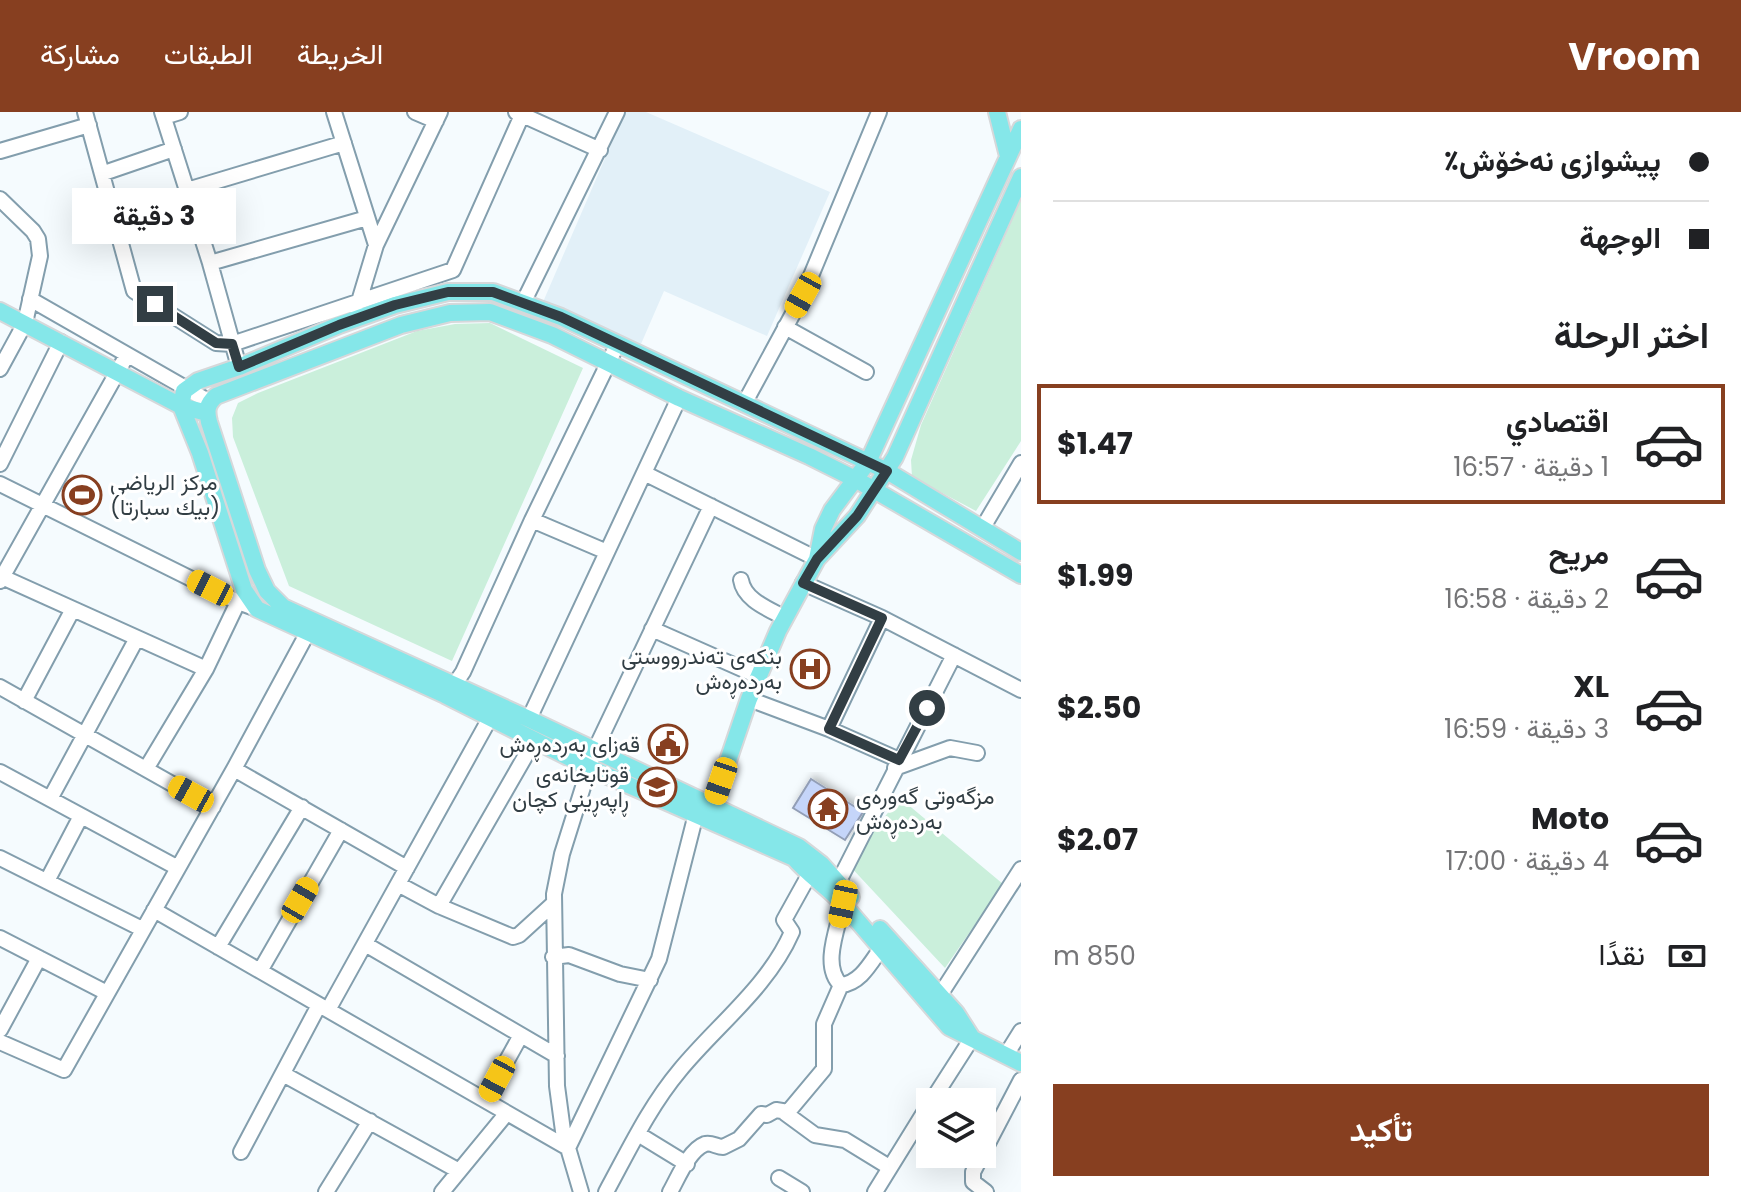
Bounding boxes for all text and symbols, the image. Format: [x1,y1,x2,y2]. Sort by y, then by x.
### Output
text: Vroom [1568,30,1701,83]
text: مشاركة [40,35,120,74]
text: الطبقات [164,35,253,74]
text: الخريطة [297,35,383,74]
text: پیشوازی نەخۆش٪ [1443,139,1661,182]
callout: 3 دقيقة [73,188,237,244]
text: 3 دقيقة [113,198,195,234]
text: الوجهة [1579,216,1661,259]
car [781,268,825,322]
route end [137,286,173,322]
text: اختر الرحلة [1554,310,1709,361]
text: اقتصادي [1506,400,1609,443]
icon: car [1633,408,1705,480]
text: $1.47 [1057,422,1133,465]
text: 1 دقيقة · 16:57 [1453,449,1609,485]
place label: مركز الرياضي (بيك سبارتا) [110,467,220,523]
sports icon: مركز الرياضي (بيك سبارتا) [61,474,103,516]
text: مريح [1549,532,1609,575]
icon: car [1633,540,1705,612]
text: $1.99 [1057,554,1133,597]
car [183,566,237,610]
text: 2 دقيقة · 16:58 [1444,581,1609,617]
place label: بنکەی تەندرووستی بەردەڕەش [621,641,782,699]
hospital icon: بنکەی تەندرووستی بەردەڕەش [789,648,831,690]
text: XL [1573,665,1609,708]
icon: car [1633,672,1705,744]
text: $2.50 [1057,686,1141,729]
route start [909,690,945,726]
text: 3 دقيقة · 16:59 [1444,711,1609,747]
public building icon: قەزای بەردەڕەش [647,723,689,765]
place label: قەزای بەردەڕەش [499,729,640,762]
car [702,754,740,808]
place label: قوتابخانەی ڕاپەڕینی کچان [512,759,629,817]
school or university icon: قوتابخانەی ڕاپەڕینی کچان [636,766,678,808]
car [164,772,218,816]
place label: مزگەوتی گەورەی بەردەڕەش [856,781,995,839]
temple icon: مزگەوتی گەورەی بەردەڕەش [807,788,849,830]
text: Moto [1531,797,1609,840]
icon: car [1633,804,1705,876]
text: $2.07 [1057,818,1138,861]
text: 4 دقيقة · 17:00 [1445,843,1609,879]
car [278,873,322,927]
car [826,878,860,930]
text: نقدًا [1599,933,1645,976]
icon: cash [1665,934,1709,978]
text: 850 m [1053,938,1136,974]
car [475,1052,519,1106]
button: تأكيد [1053,1084,1709,1176]
map controls [916,1088,996,1168]
button: layers [916,1088,996,1168]

